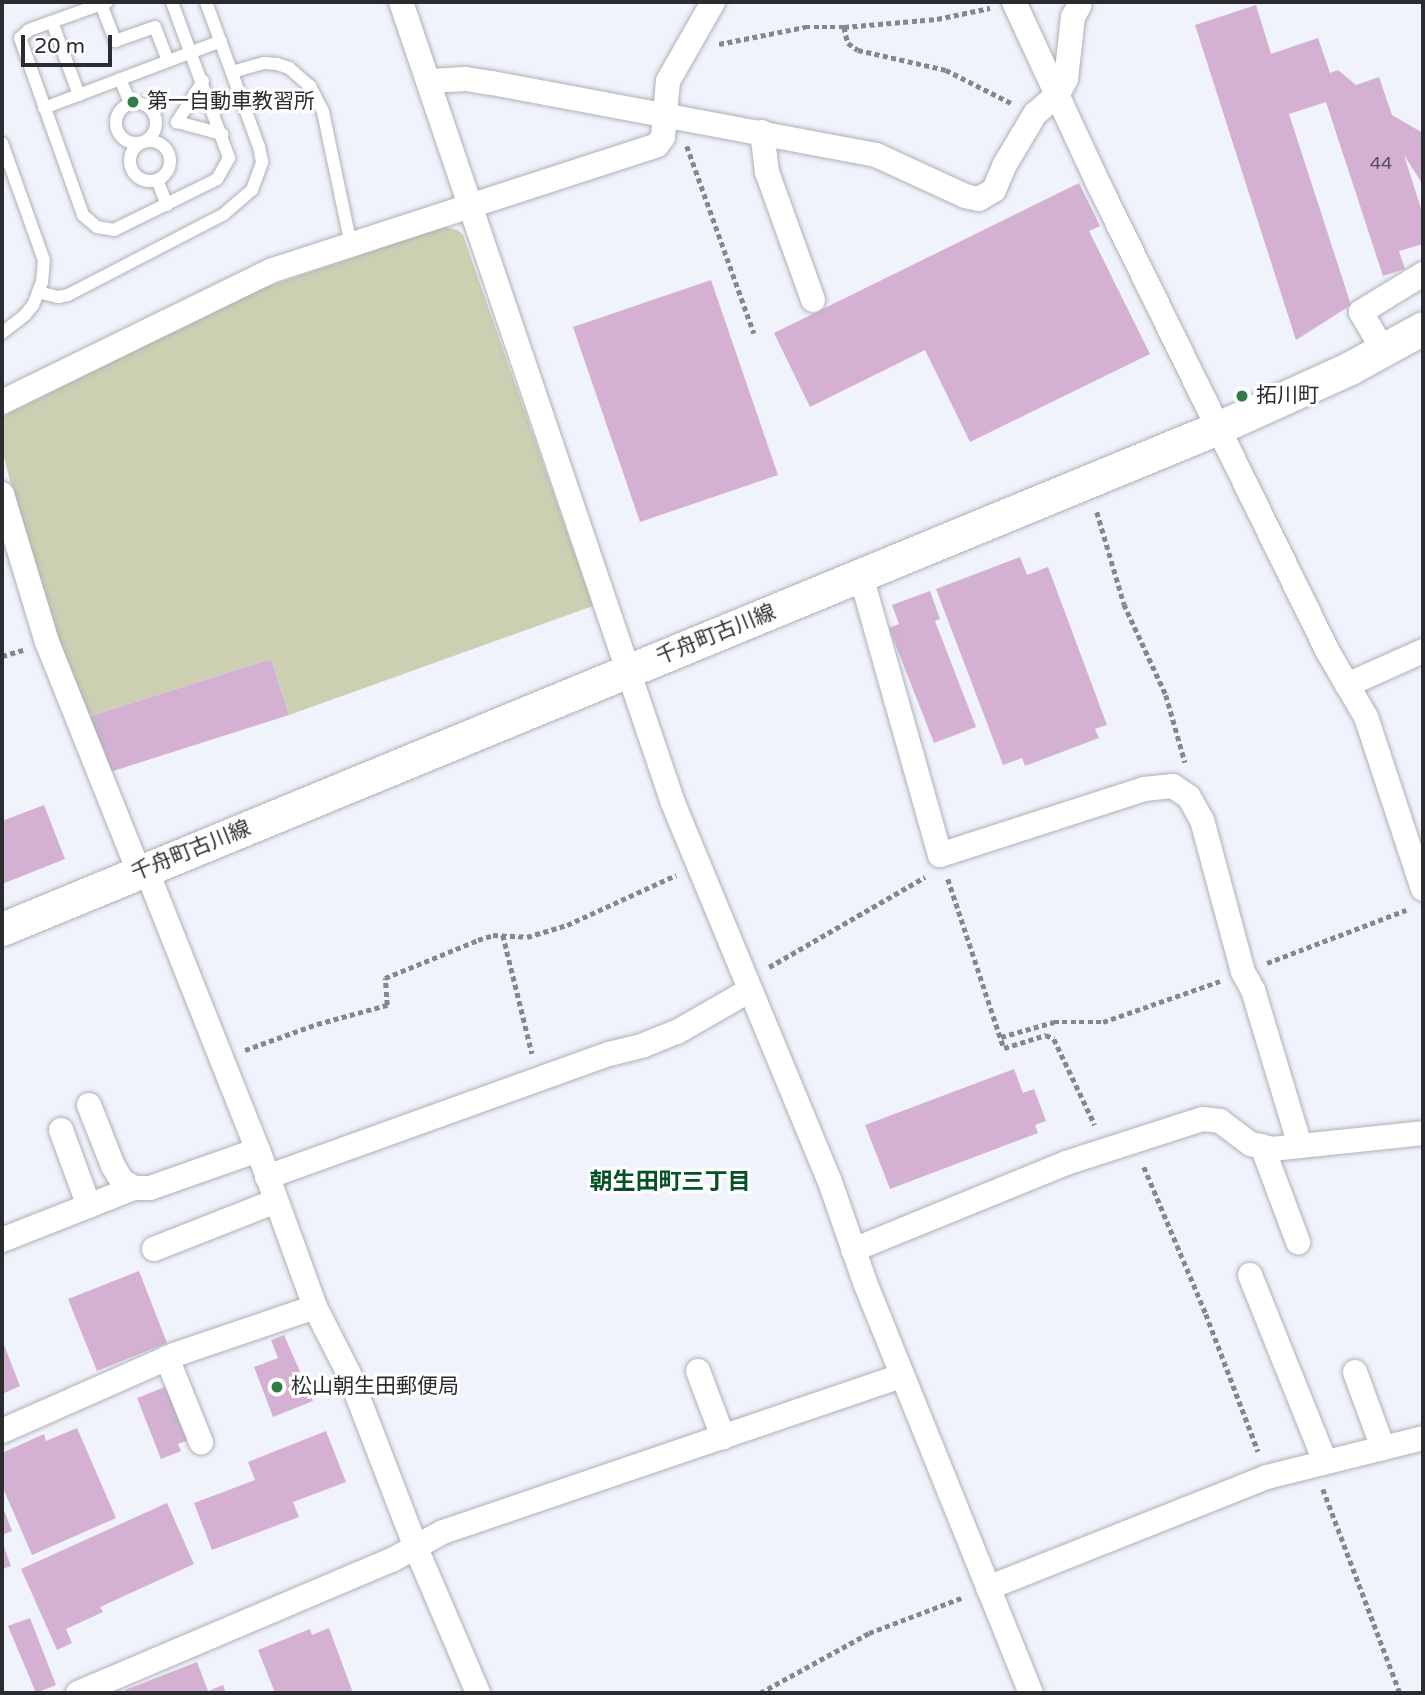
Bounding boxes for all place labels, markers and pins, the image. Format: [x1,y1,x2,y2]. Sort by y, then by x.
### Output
place label: 第一自動車教習所 [147,89,315,115]
marker: 第一自動車教習所 [125,94,141,110]
place label: 拓川町 [1256,383,1319,409]
marker: 拓川町 [1234,388,1250,404]
place label: 松山朝生田郵便局 [291,1374,459,1400]
marker: 松山朝生田郵便局 [269,1379,285,1395]

